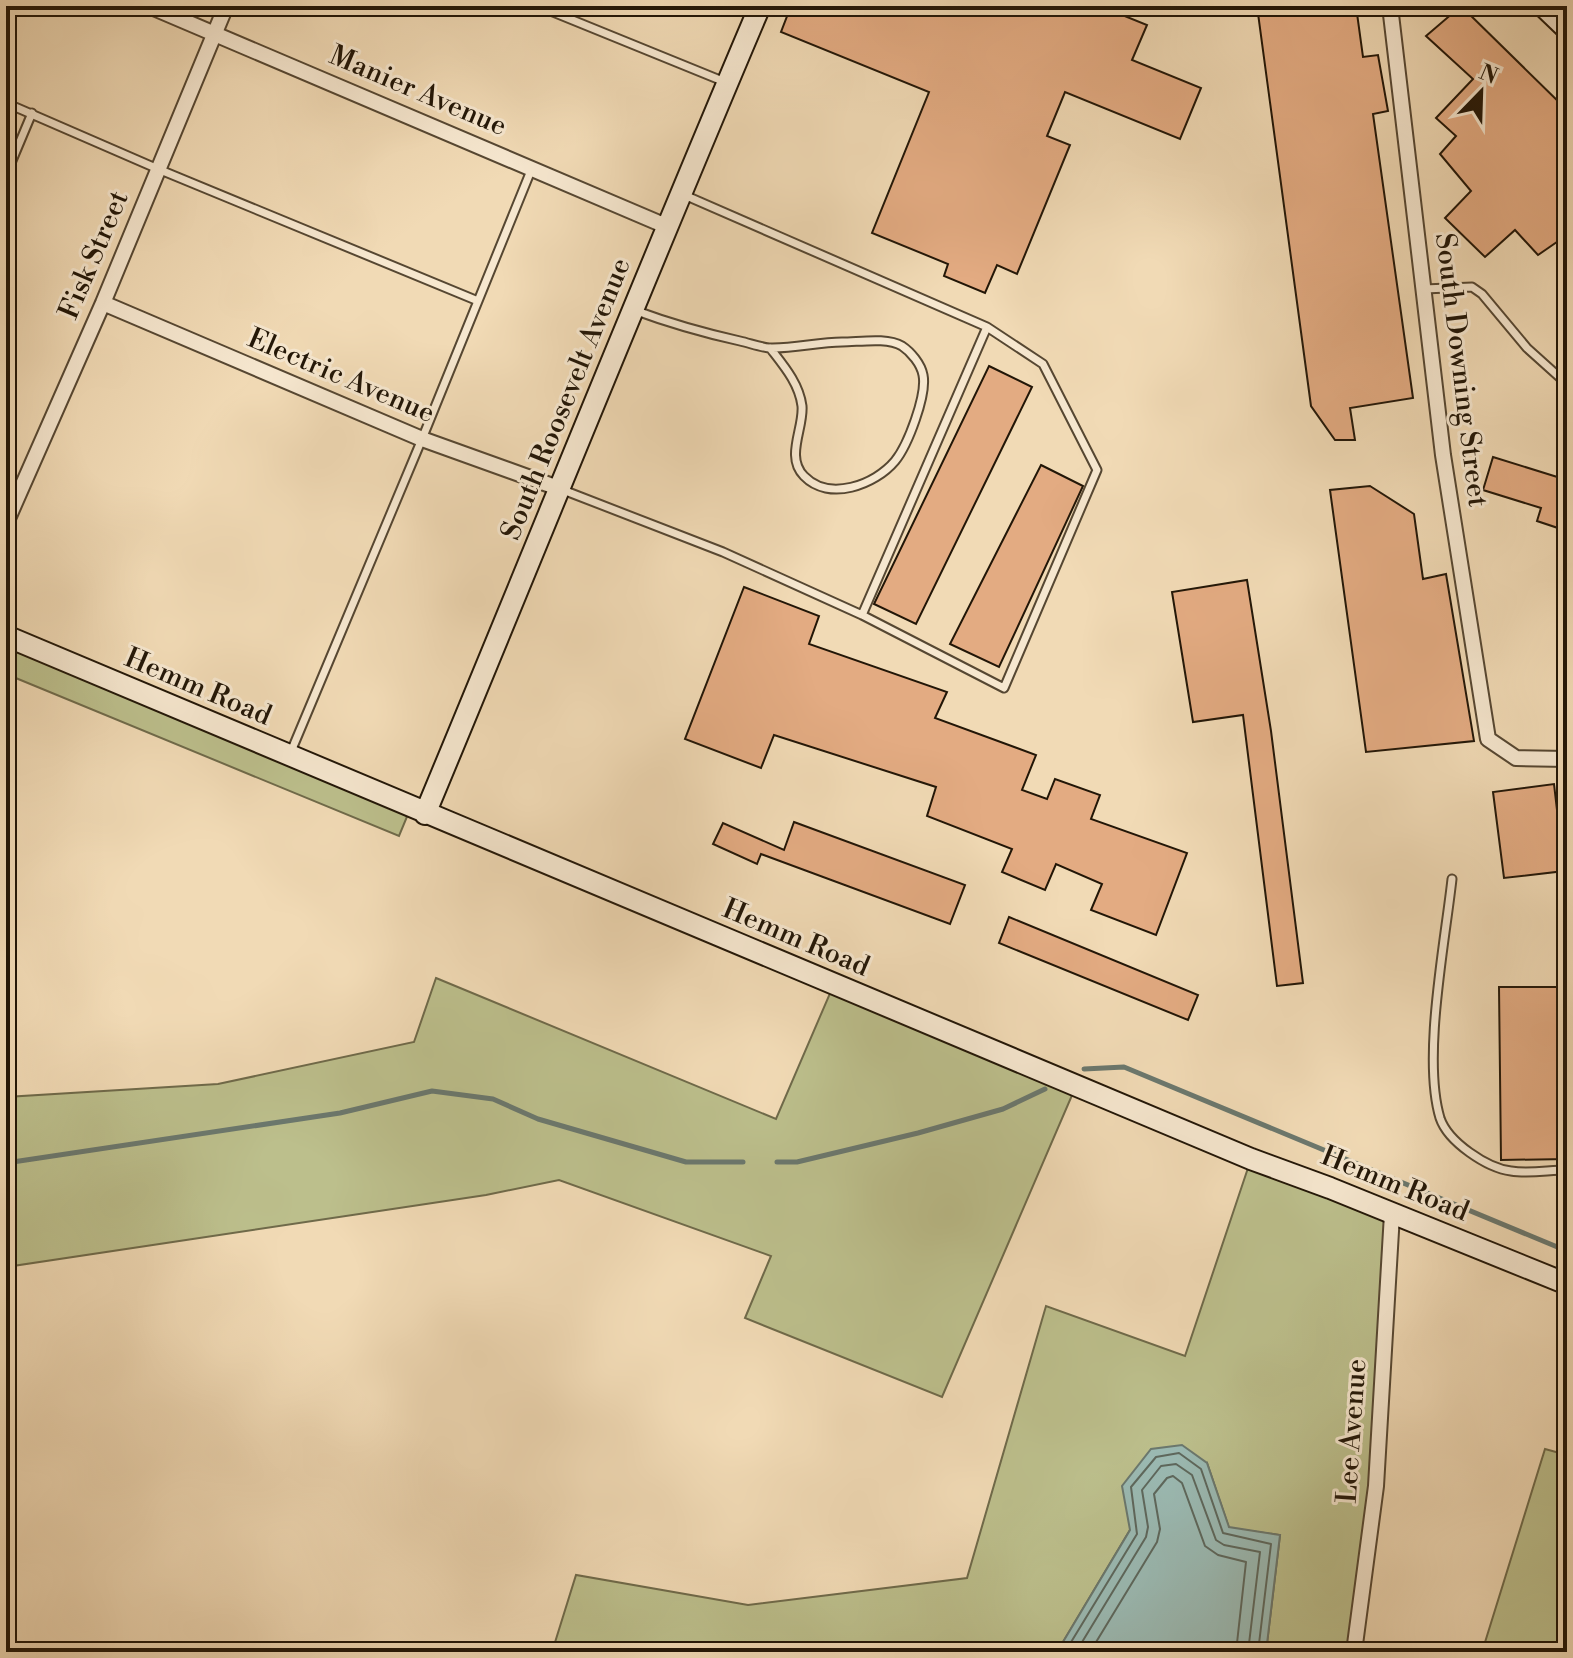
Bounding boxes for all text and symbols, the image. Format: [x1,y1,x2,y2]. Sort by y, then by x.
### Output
street label: Manier Avenue [324,38,512,144]
north arrow [1441,52,1521,132]
text: N [1475,59,1502,91]
street label: Fisk Street [51,185,137,324]
street label: South Downing Street [1427,231,1495,509]
street label: South Roosevelt Avenue [493,253,639,545]
street label: Electric Avenue [242,321,440,431]
street label: Hemm Road [119,640,277,734]
street label: Hemm Road [717,891,875,985]
street label: Hemm Road [1316,1138,1474,1230]
street label: Lee Avenue [1329,1358,1375,1504]

